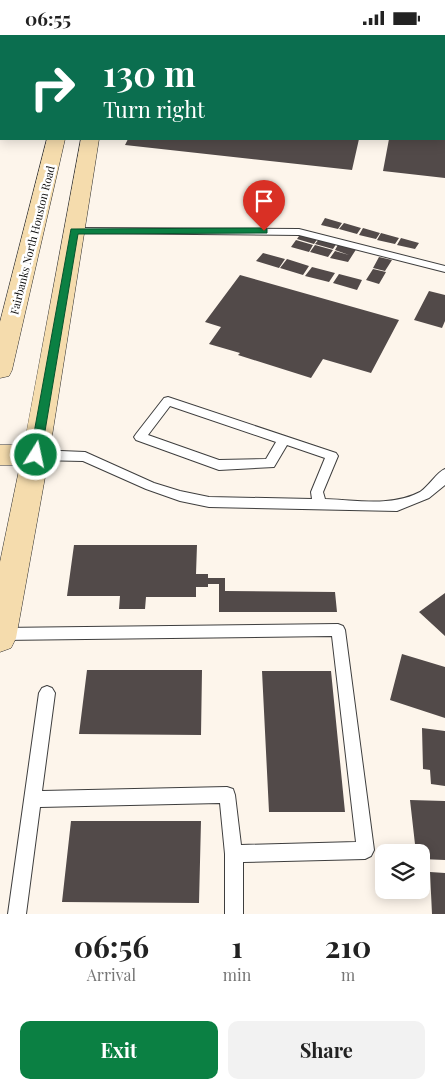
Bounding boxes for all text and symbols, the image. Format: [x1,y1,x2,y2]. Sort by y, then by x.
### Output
text: 06:55 [25,5,71,31]
text: 130 m [103,49,196,96]
icon: right [20,55,85,120]
text: Turn right [103,94,205,124]
street label: Fairbanks North Houston Road [6,163,58,316]
pin [243,180,285,231]
icon: arrive [250,187,278,215]
position arrow [9,428,61,480]
map controls [375,844,430,899]
button: layers [375,844,430,899]
text: 06:56 [74,926,149,966]
text: 1 [231,926,243,966]
text: 210 [325,926,371,966]
text: Arrival [87,964,136,985]
text: min [223,964,251,985]
text: m [341,964,355,985]
button: Exit [20,1021,218,1079]
button: Share [228,1021,425,1079]

